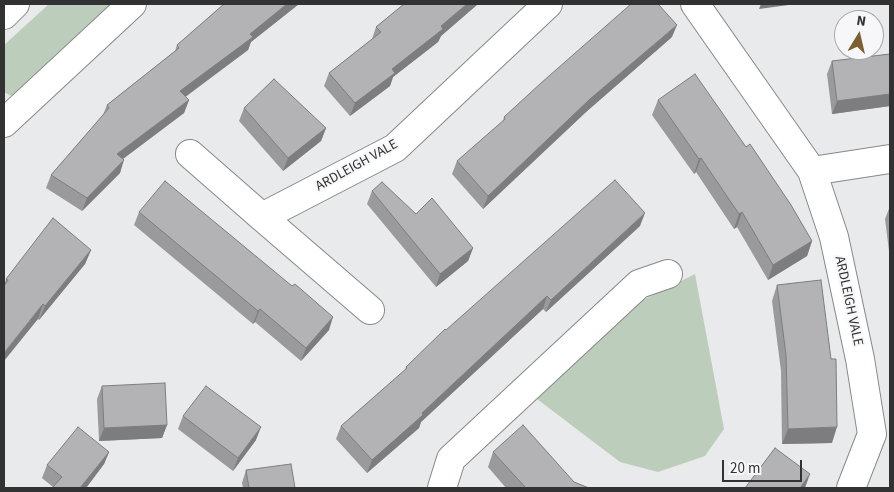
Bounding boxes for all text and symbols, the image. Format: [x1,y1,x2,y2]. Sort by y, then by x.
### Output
north arrow [834,10,884,60]
text: N [855,11,867,32]
street label: ARDLEIGH VALE [313,136,401,196]
street label: ARDLEIGH VALE [830,255,866,347]
scale bar [724,450,804,482]
text: 20 m [730,458,760,479]

